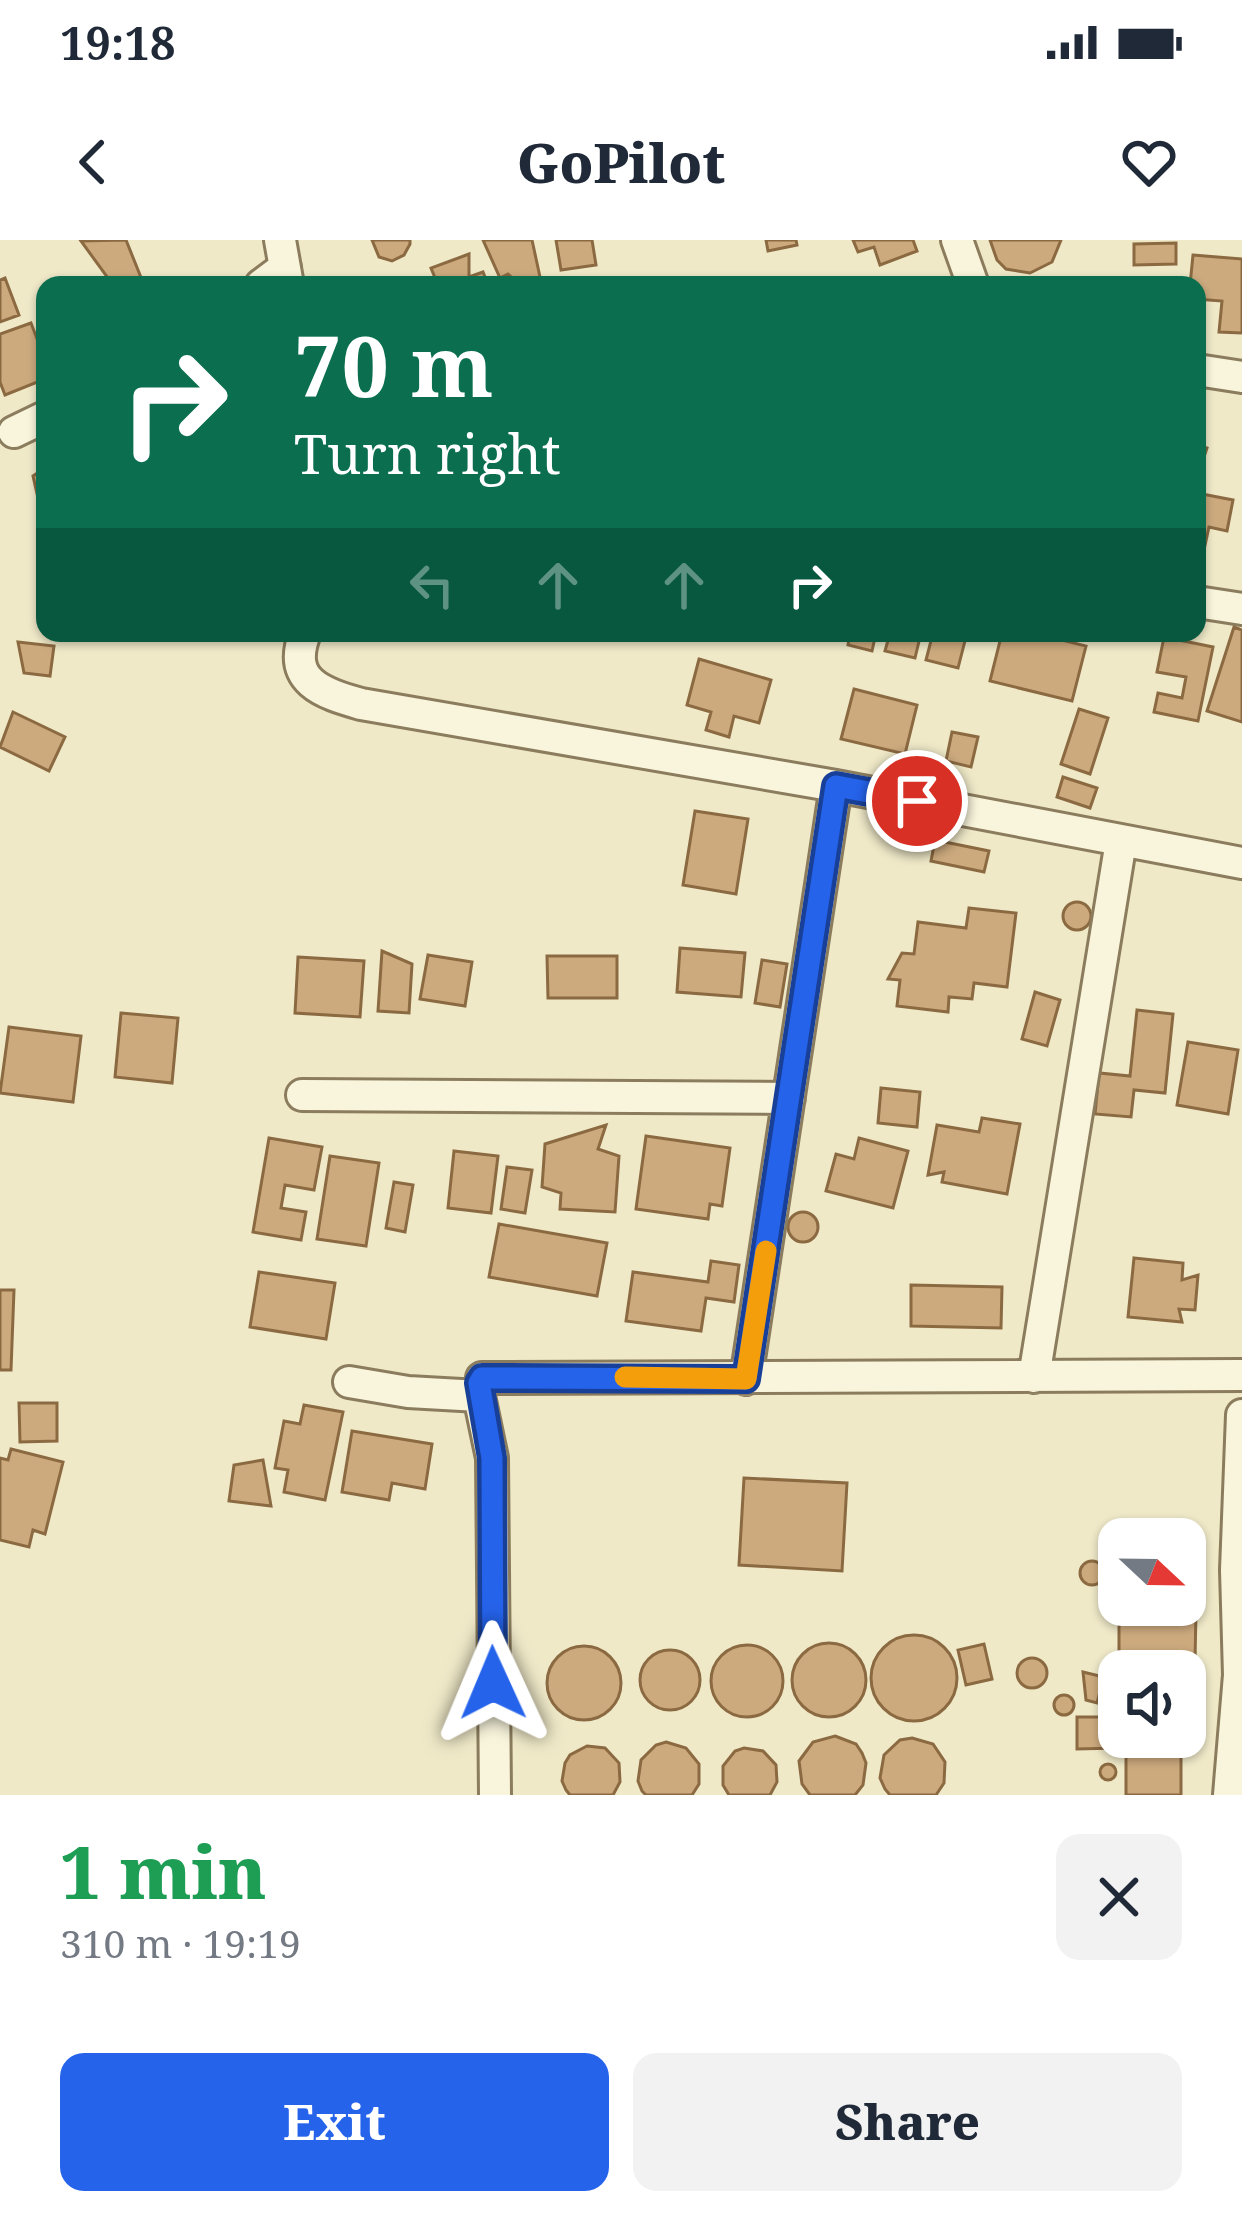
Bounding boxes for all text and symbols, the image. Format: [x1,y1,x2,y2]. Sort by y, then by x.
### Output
text: 19:18 [60,12,175,73]
text: GoPilot [517,125,725,199]
icon: back [60,129,126,195]
icon: heart [1116,129,1182,195]
text: 70 m [294,307,494,422]
icon: right [96,324,252,480]
text: Turn right [294,416,561,490]
icon: left [399,552,465,618]
icon: ahead [525,552,591,618]
icon: ahead [651,552,717,618]
icon: right [777,552,843,618]
pin [866,750,968,852]
icon: arrive [884,768,950,834]
north arrow [1098,1518,1206,1626]
map controls [1098,1518,1206,1758]
position arrow [430,1620,556,1746]
button: sound [1098,1650,1206,1758]
text: 1 min [60,1822,267,1920]
button: close [1056,1834,1182,1960]
text: 310 m · 19:19 [60,1916,301,1969]
button: Exit [60,2053,609,2191]
button: Share [633,2053,1182,2191]

